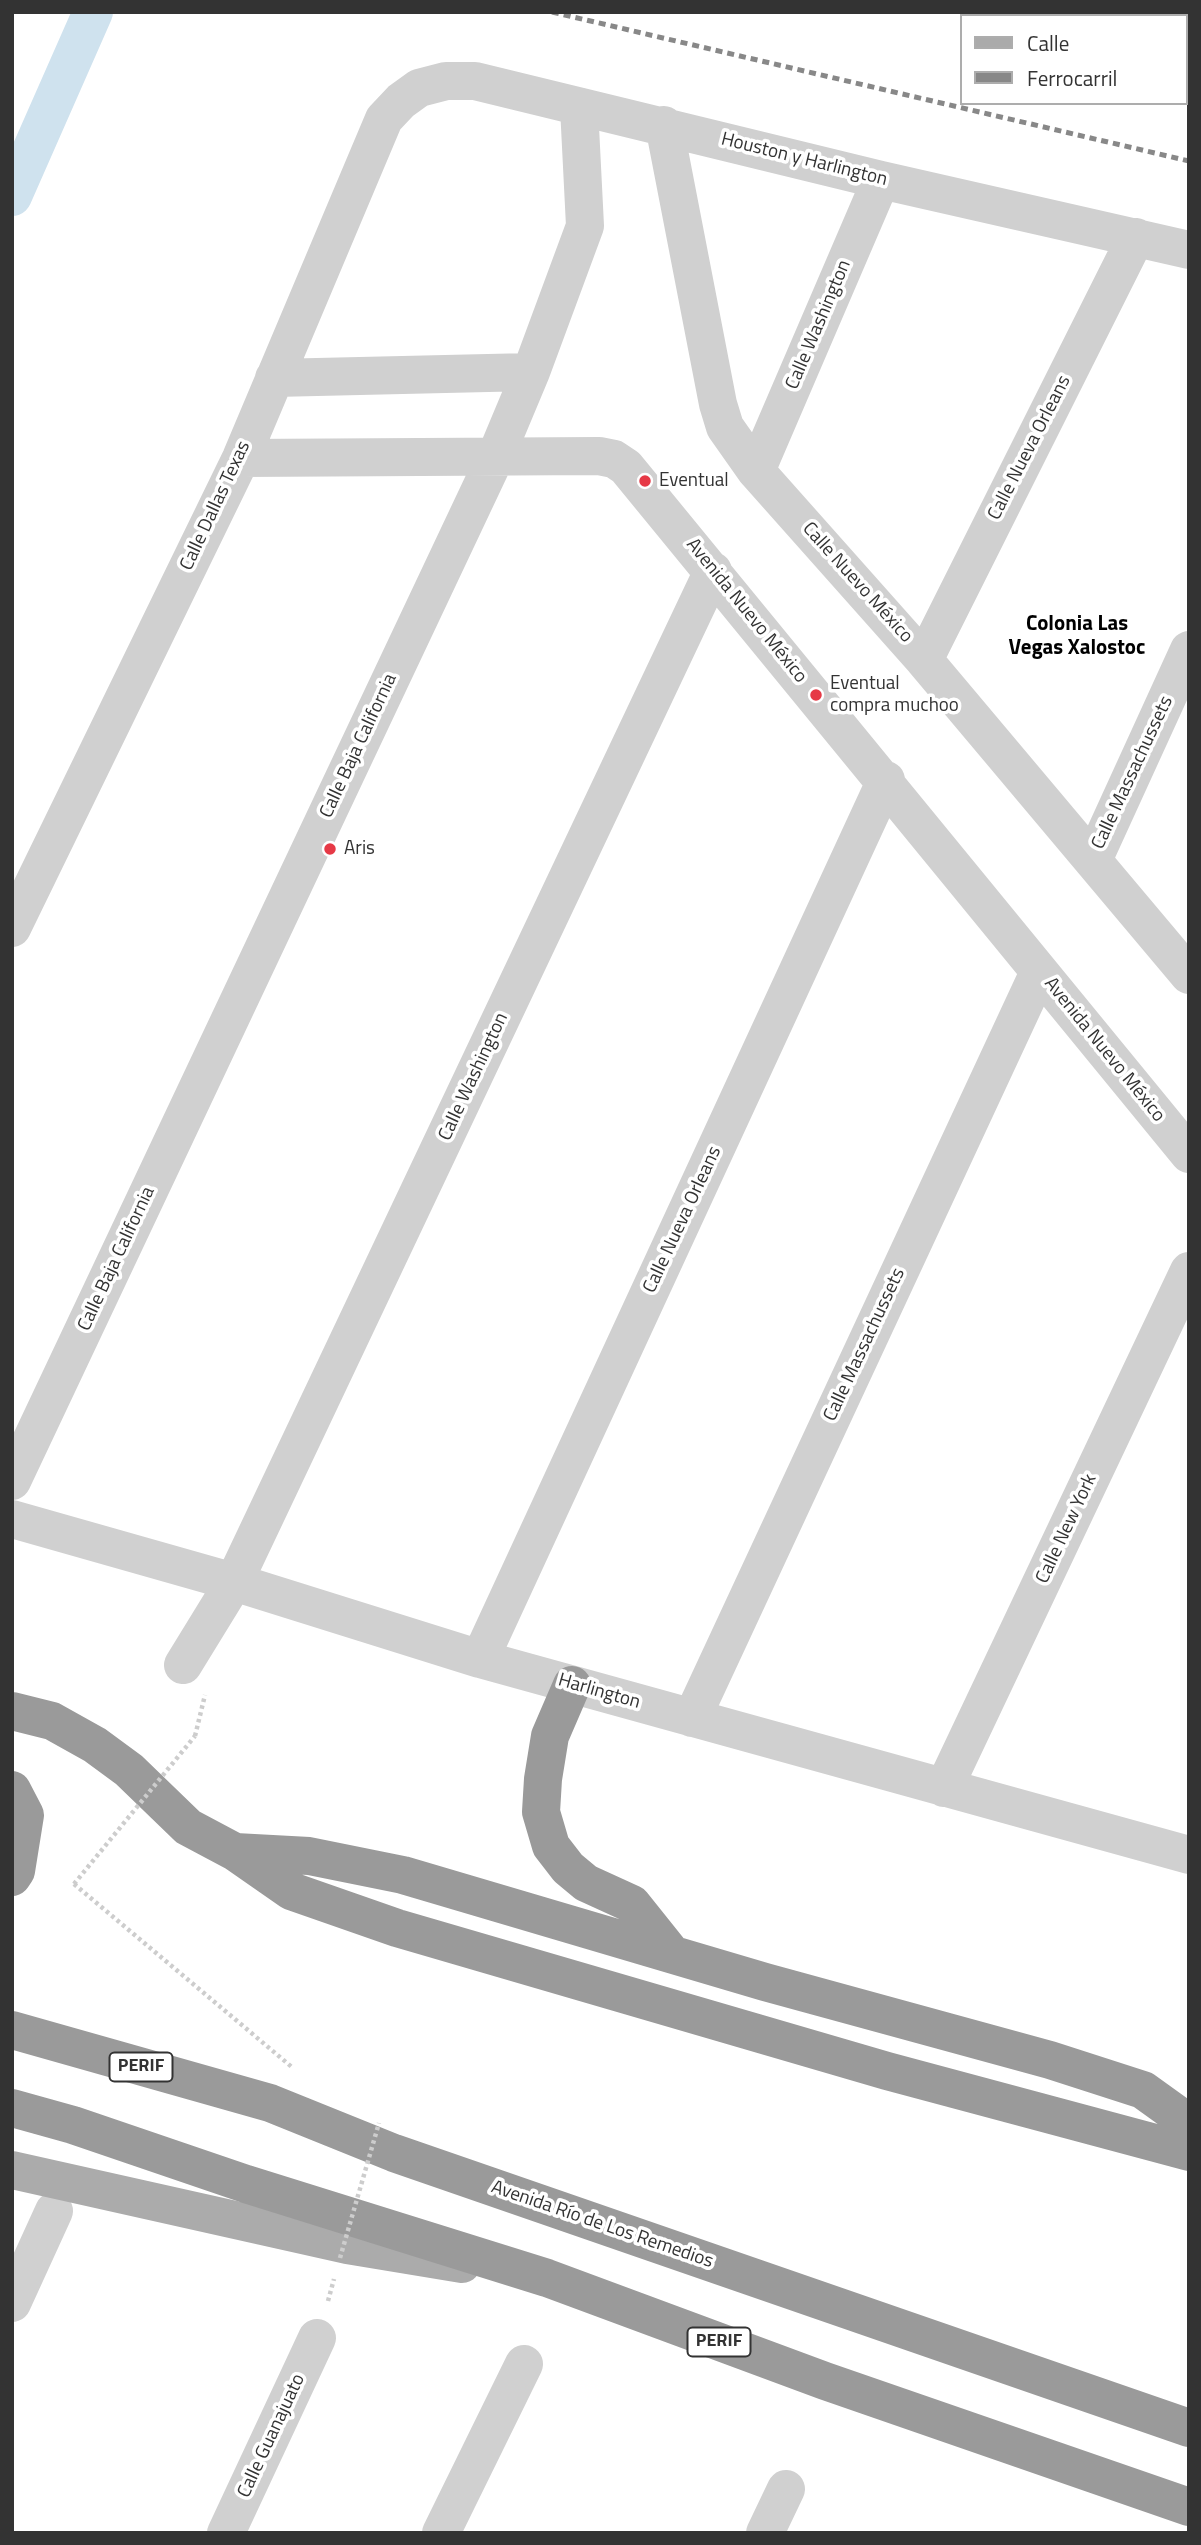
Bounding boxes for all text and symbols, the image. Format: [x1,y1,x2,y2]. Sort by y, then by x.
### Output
legend [960,14,1187,105]
text: Calle [1027,27,1069,59]
text: Ferrocarril [1027,62,1117,94]
street label: Houston y Harlington [719,128,889,192]
street label: Calle Washington [781,257,857,393]
street label: Calle Nueva Orleans [984,372,1076,524]
street label: Calle Dallas Texas [176,438,256,574]
place label: Eventual [659,470,729,492]
marker: Eventual [637,473,653,489]
street label: Calle Nuevo México [797,518,917,648]
street label: Avenida Nuevo México [681,534,811,688]
district label: Colonia Las Vegas Xalostoc [1009,612,1145,662]
street label: Calle Baja California [316,670,402,822]
place label: Eventual compra muchoo [830,673,959,717]
marker: Eventual compra muchoo [808,687,824,703]
street label: Calle Massachussets [1088,693,1178,853]
place label: Aris [344,838,375,860]
marker: Aris [322,841,338,857]
street label: Avenida Nuevo México [1039,973,1169,1127]
street label: Calle Washington [434,1009,514,1145]
street label: Calle Nueva Orleans [639,1143,727,1297]
street label: Calle Baja California [74,1183,160,1335]
street label: Calle Massachussets [820,1265,910,1425]
street label: Calle New York [1032,1471,1102,1587]
street label: Harlington [555,1669,643,1715]
road number: PERIF [110,2052,172,2082]
street label: Avenida Río de Los Remedios [488,2176,716,2274]
road number: PERIF [688,2328,750,2356]
street label: Calle Guanajuato [233,2370,311,2502]

